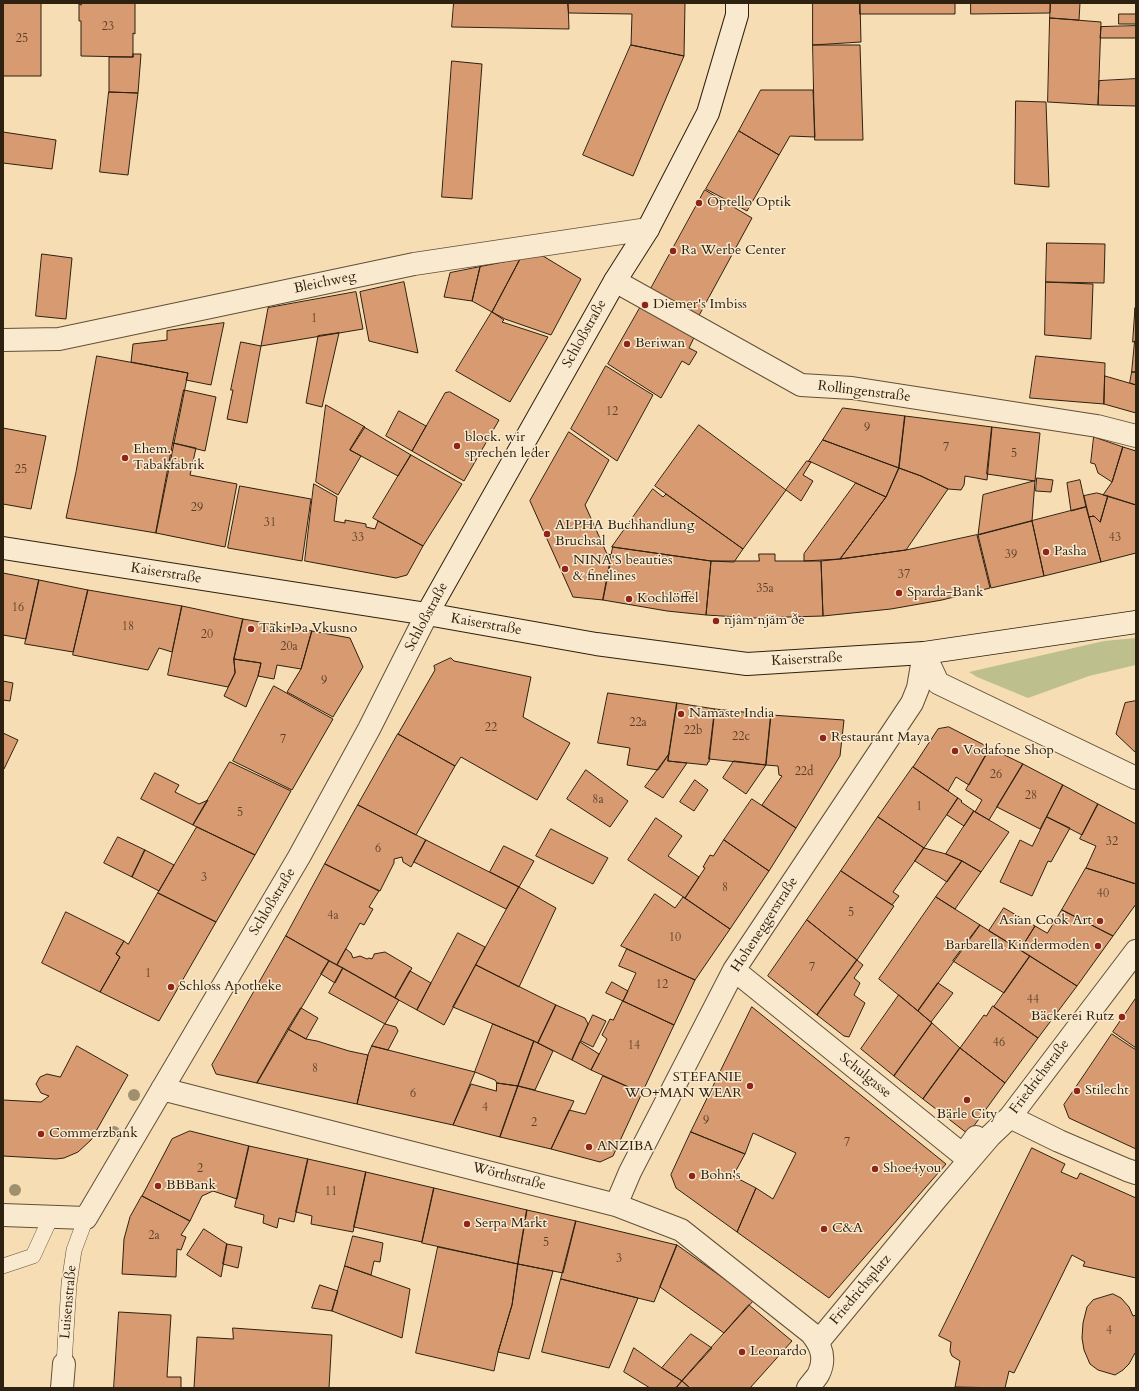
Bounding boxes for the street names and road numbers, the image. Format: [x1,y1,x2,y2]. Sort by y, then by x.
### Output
street label: Bleichweg [293,268,357,298]
street label: Schloßstraße [559,297,611,371]
street label: Rollingenstraße [817,378,911,406]
street label: Kaiserstraße [129,560,203,588]
street label: Schloßstraße [402,580,452,654]
street label: Kaiserstraße [449,611,523,639]
street label: Kaiserstraße [771,650,843,670]
street label: Schloßstraße [246,865,300,939]
street label: Hoheneggerstraße [728,874,802,976]
street label: Friedrichstraße [1007,1036,1073,1118]
street label: Schulgasse [836,1050,894,1102]
street label: Wörthstraße [470,1160,548,1194]
street label: Friedrichsplatz [827,1252,895,1328]
street label: Luisenstraße [57,1264,81,1340]

